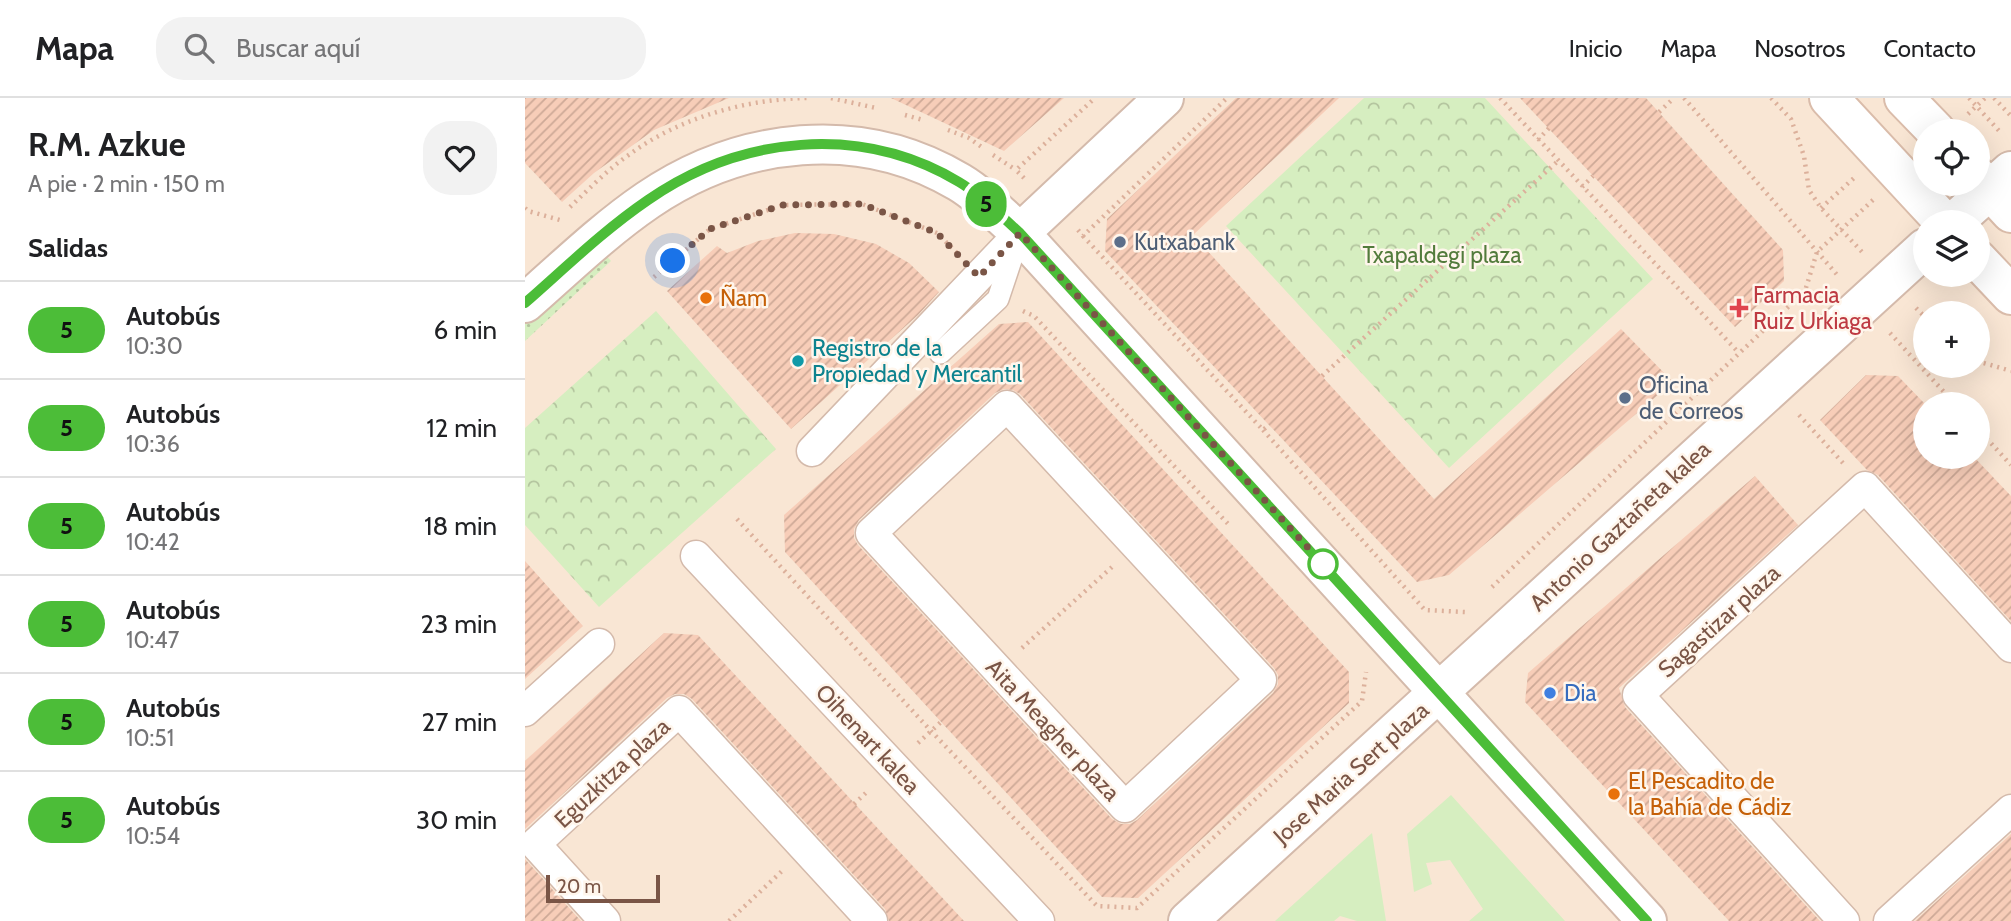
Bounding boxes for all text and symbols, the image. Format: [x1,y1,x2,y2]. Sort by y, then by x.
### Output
search box [156,17,646,80]
text: Mapa [35,28,114,68]
icon: search [180,29,218,67]
text: Buscar aquí [236,32,360,64]
text: Inicio [1569,34,1622,63]
text: Mapa [1660,34,1716,63]
text: Nosotros [1754,34,1845,63]
text: Contacto [1883,34,1976,63]
map controls [1913,119,1990,469]
button: locate [1913,119,1990,196]
button: heart [423,121,497,195]
text: R.M. Azkue [28,124,186,164]
text: A pie · 2 min · 150 m [28,170,225,198]
line badge: 5 [963,181,1009,227]
text: 5 [980,189,992,218]
button: layers [1913,210,1990,287]
place label: Kutxabank [1134,228,1236,256]
text: Salidas [28,232,108,264]
marker: Kutxabank [1112,234,1128,250]
park label: Txapaldegi plaza [1363,241,1521,269]
your location [655,243,690,278]
place label: Farmacia Ruiz Urkiaga [1753,281,1872,335]
place label: Ñam [720,284,767,312]
marker: Ñam [698,290,714,306]
text: Autobús [126,300,220,332]
marker: Farmacia Ruiz Urkiaga [1731,300,1747,316]
button: + [1913,301,1990,378]
text: 6 min [434,314,497,346]
text: 5 [60,315,73,344]
text: 10:30 [126,332,183,360]
place label: Registro de la Propiedad y Mercantil [812,334,1023,388]
marker: Registro de la Propiedad y Mercantil [790,353,806,369]
place label: Oficina de Correos [1639,371,1743,425]
marker: Oficina de Correos [1617,390,1633,406]
button: − [1913,392,1990,469]
text: Autobús [126,398,220,430]
text: 12 min [426,412,497,444]
text: 5 [60,413,73,442]
text: 10:36 [126,430,180,458]
street label: Antonio Gaztañeta kalea [1524,435,1716,617]
text: Autobús [126,496,220,528]
text: 18 min [424,510,497,542]
text: 5 [60,511,73,540]
text: 10:42 [126,528,180,556]
unlabelled marker [1308,549,1338,579]
street label: Sagastizar plaza [1652,559,1786,683]
text: Autobús [126,594,220,626]
text: 23 min [421,608,497,640]
text: 5 [60,609,73,638]
text: 10:47 [126,626,179,654]
street label: Aita Meagher plaza [980,653,1126,807]
street label: Oihenart kalea [810,678,926,800]
place label: Dia [1564,679,1596,707]
marker: Dia [1542,685,1558,701]
text: Autobús [126,692,220,724]
street label: Jose Maria Sert plaza [1267,696,1434,851]
text: 27 min [422,706,497,738]
text: 5 [60,707,73,736]
street label: Eguzkitza plaza [548,712,676,834]
text: 10:51 [126,724,174,752]
place label: El Pescadito de la Bahía de Cádiz [1628,767,1792,821]
marker: El Pescadito de la Bahía de Cádiz [1606,786,1622,802]
text: Autobús [126,790,220,822]
text: 30 min [416,804,497,836]
text: 5 [60,805,73,834]
text: 10:54 [126,822,180,850]
scale bar [546,872,660,904]
text: 20 m [557,875,601,898]

